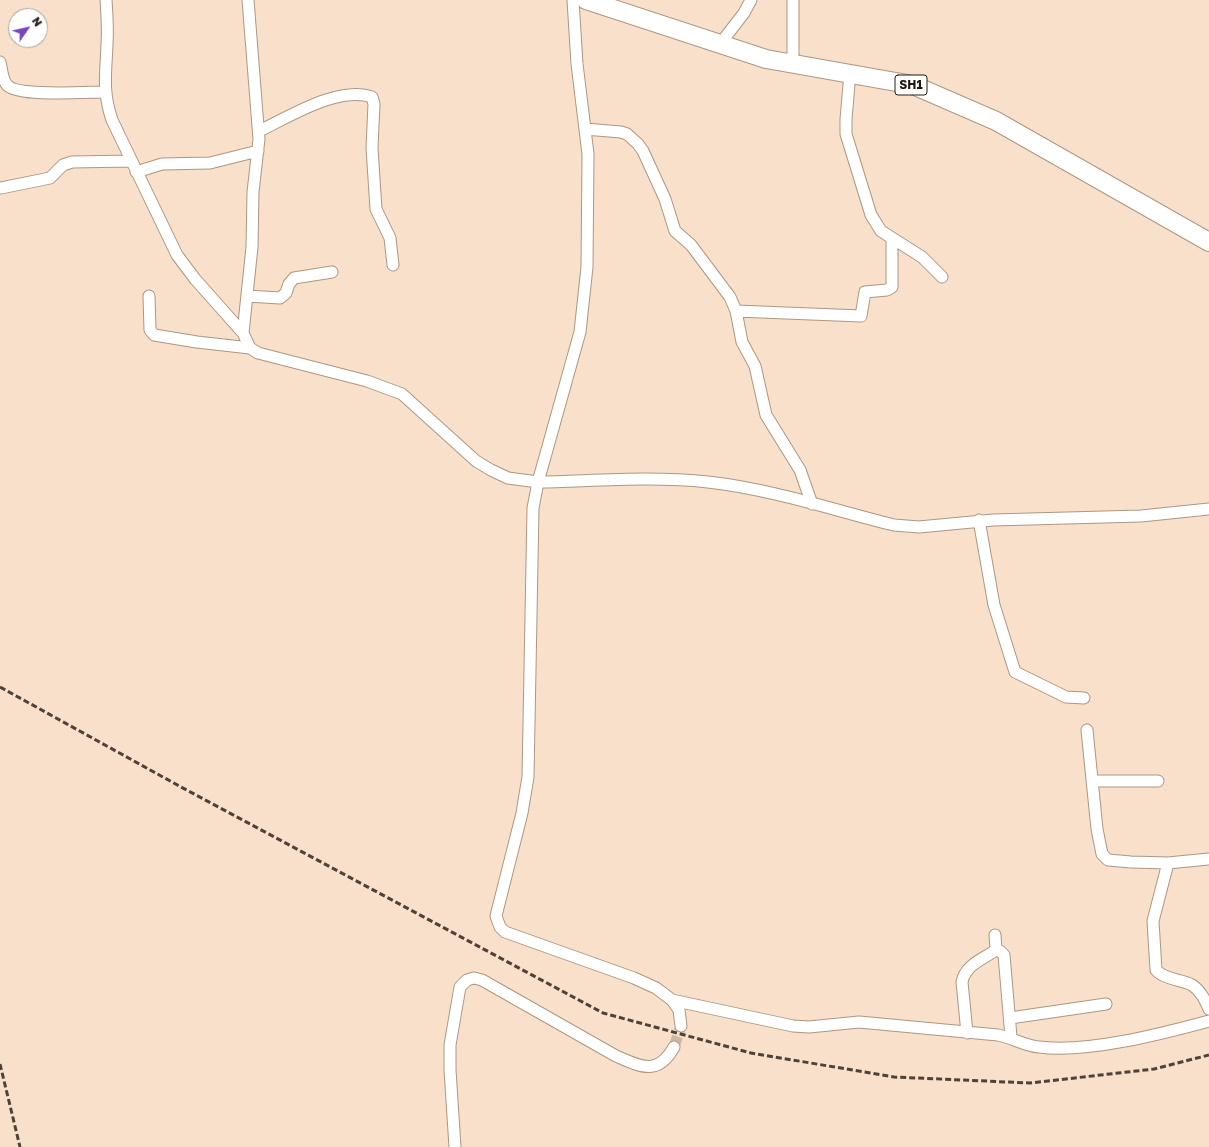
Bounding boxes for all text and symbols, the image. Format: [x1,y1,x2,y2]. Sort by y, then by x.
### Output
north arrow [8,8,48,48]
text: N [30,14,45,29]
road number: SH1 [895,75,927,95]

